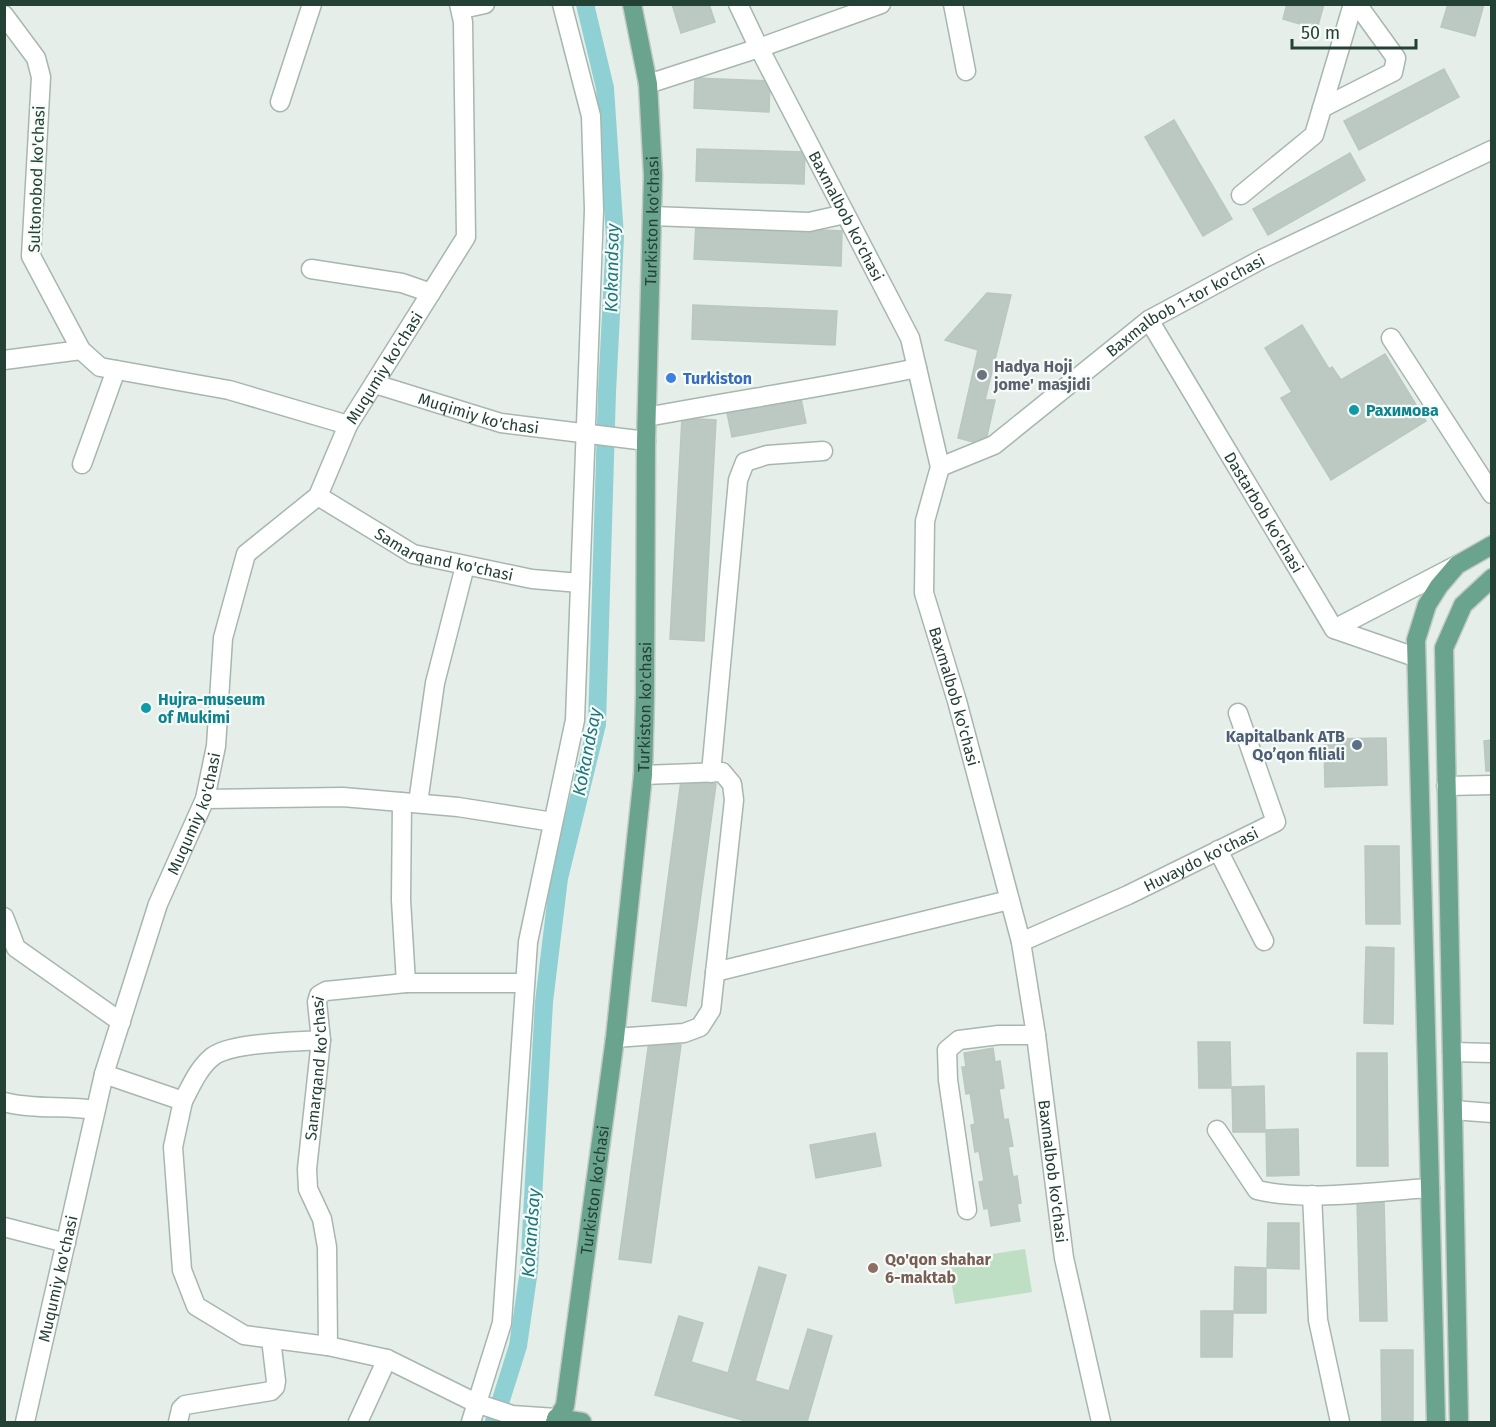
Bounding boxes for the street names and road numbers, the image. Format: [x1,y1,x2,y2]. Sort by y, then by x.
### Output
street label: Sultonobod ko'chasi [24,105,49,253]
street label: Baxmalbob ko'chasi [804,148,888,284]
street label: Turkiston ko'chasi [641,155,663,286]
street label: Baxmalbob 1-tor ko'chasi [1102,250,1268,361]
street label: Muqumiy ko'chasi [342,308,427,428]
street label: Muqimiy ko'chasi [416,389,540,438]
street label: Dastarbob ko'chasi [1220,449,1307,576]
street label: Samarqand ko'chasi [371,524,515,585]
street label: Baxmalbob ko'chasi [925,625,983,768]
street label: Turkiston ko'chasi [634,642,655,772]
street label: Muqumiy ko'chasi [163,751,224,878]
street label: Huvaydo ko'chasi [1141,823,1261,896]
street label: Samarqand ko'chasi [301,994,331,1141]
street label: Baxmalbob ko'chasi [1034,1099,1071,1244]
street label: Turkiston ko'chasi [577,1124,613,1256]
street label: Muqumiy ko'chasi [34,1214,82,1344]

